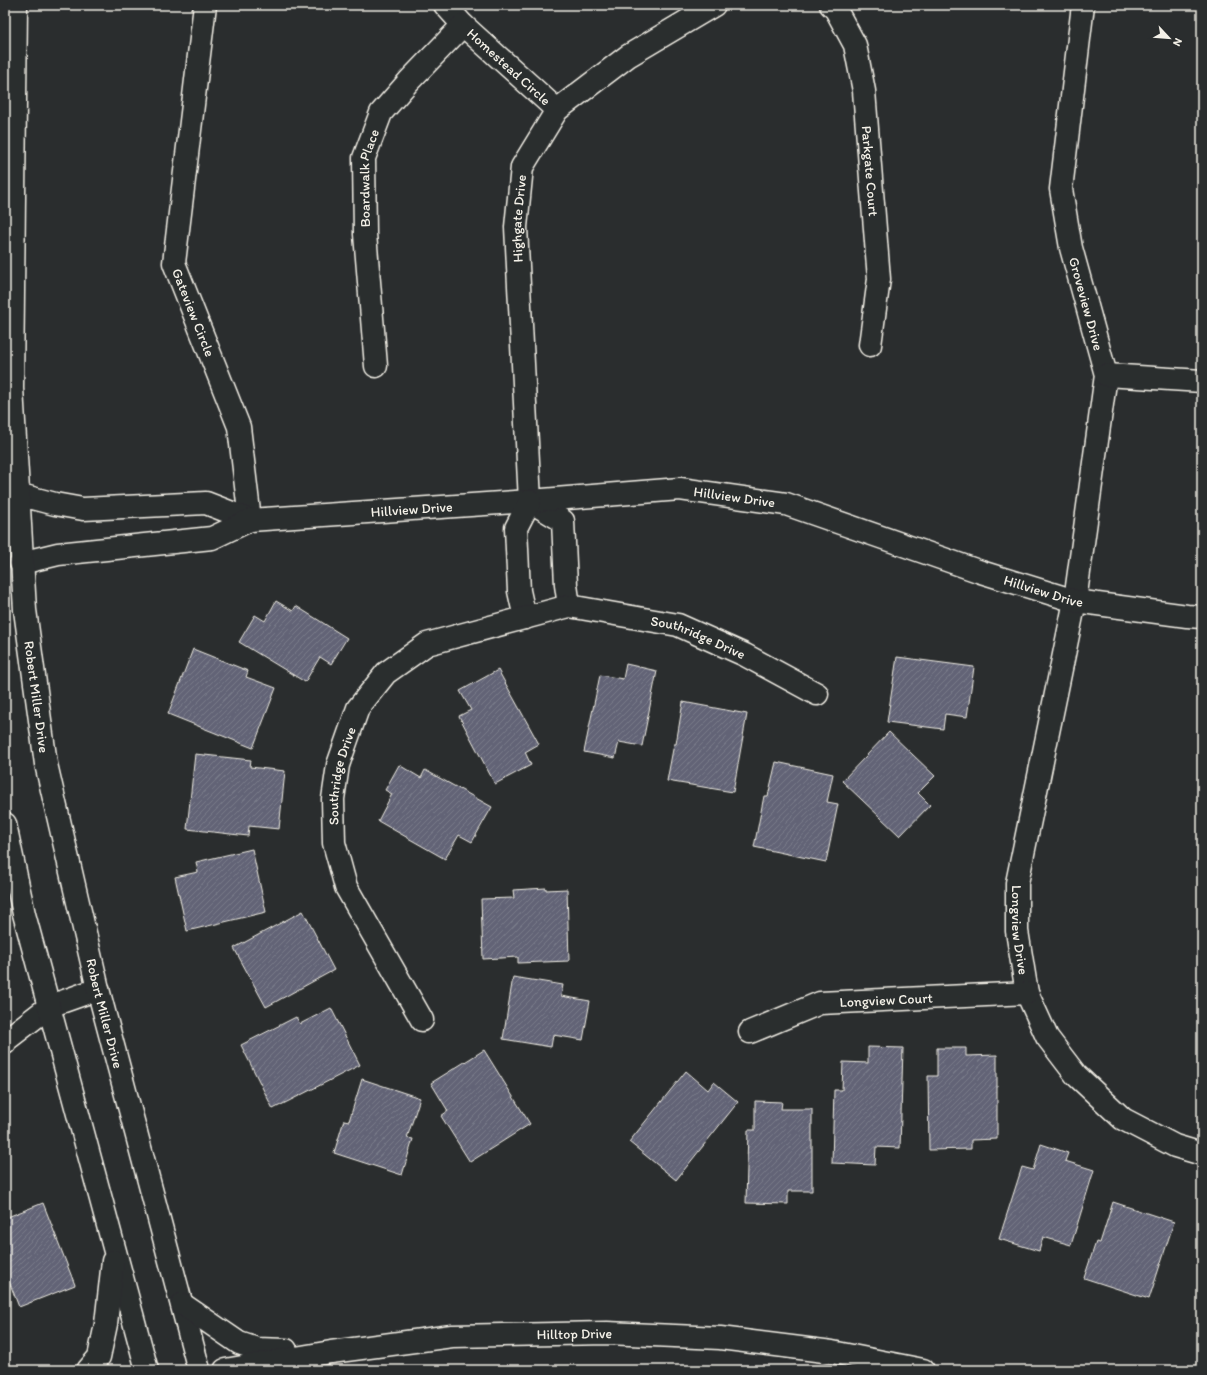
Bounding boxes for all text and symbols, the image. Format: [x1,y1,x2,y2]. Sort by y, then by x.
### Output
north arrow [1149,18,1189,58]
street label: Homestead Circle [463,25,554,109]
text: N [1170,36,1185,48]
street label: Parkgate Court [858,125,882,217]
street label: Boardwalk Place [356,126,383,227]
street label: Highgate Drive [508,173,530,263]
street label: Groveview Drive [1065,255,1107,353]
street label: Gateview Circle [168,266,218,359]
street label: Hillview Drive [692,483,776,511]
street label: Hillview Drive [370,498,454,521]
street label: Hillview Drive [1002,572,1084,611]
street label: Southridge Drive [649,612,748,663]
street label: Robert Miller Drive [20,640,52,754]
street label: Southridge Drive [325,724,360,825]
street label: Longview Drive [1008,885,1032,976]
street label: Robert Miller Drive [82,957,127,1070]
street label: Longview Court [839,990,933,1011]
street label: Hilltop Drive [537,1325,613,1343]

